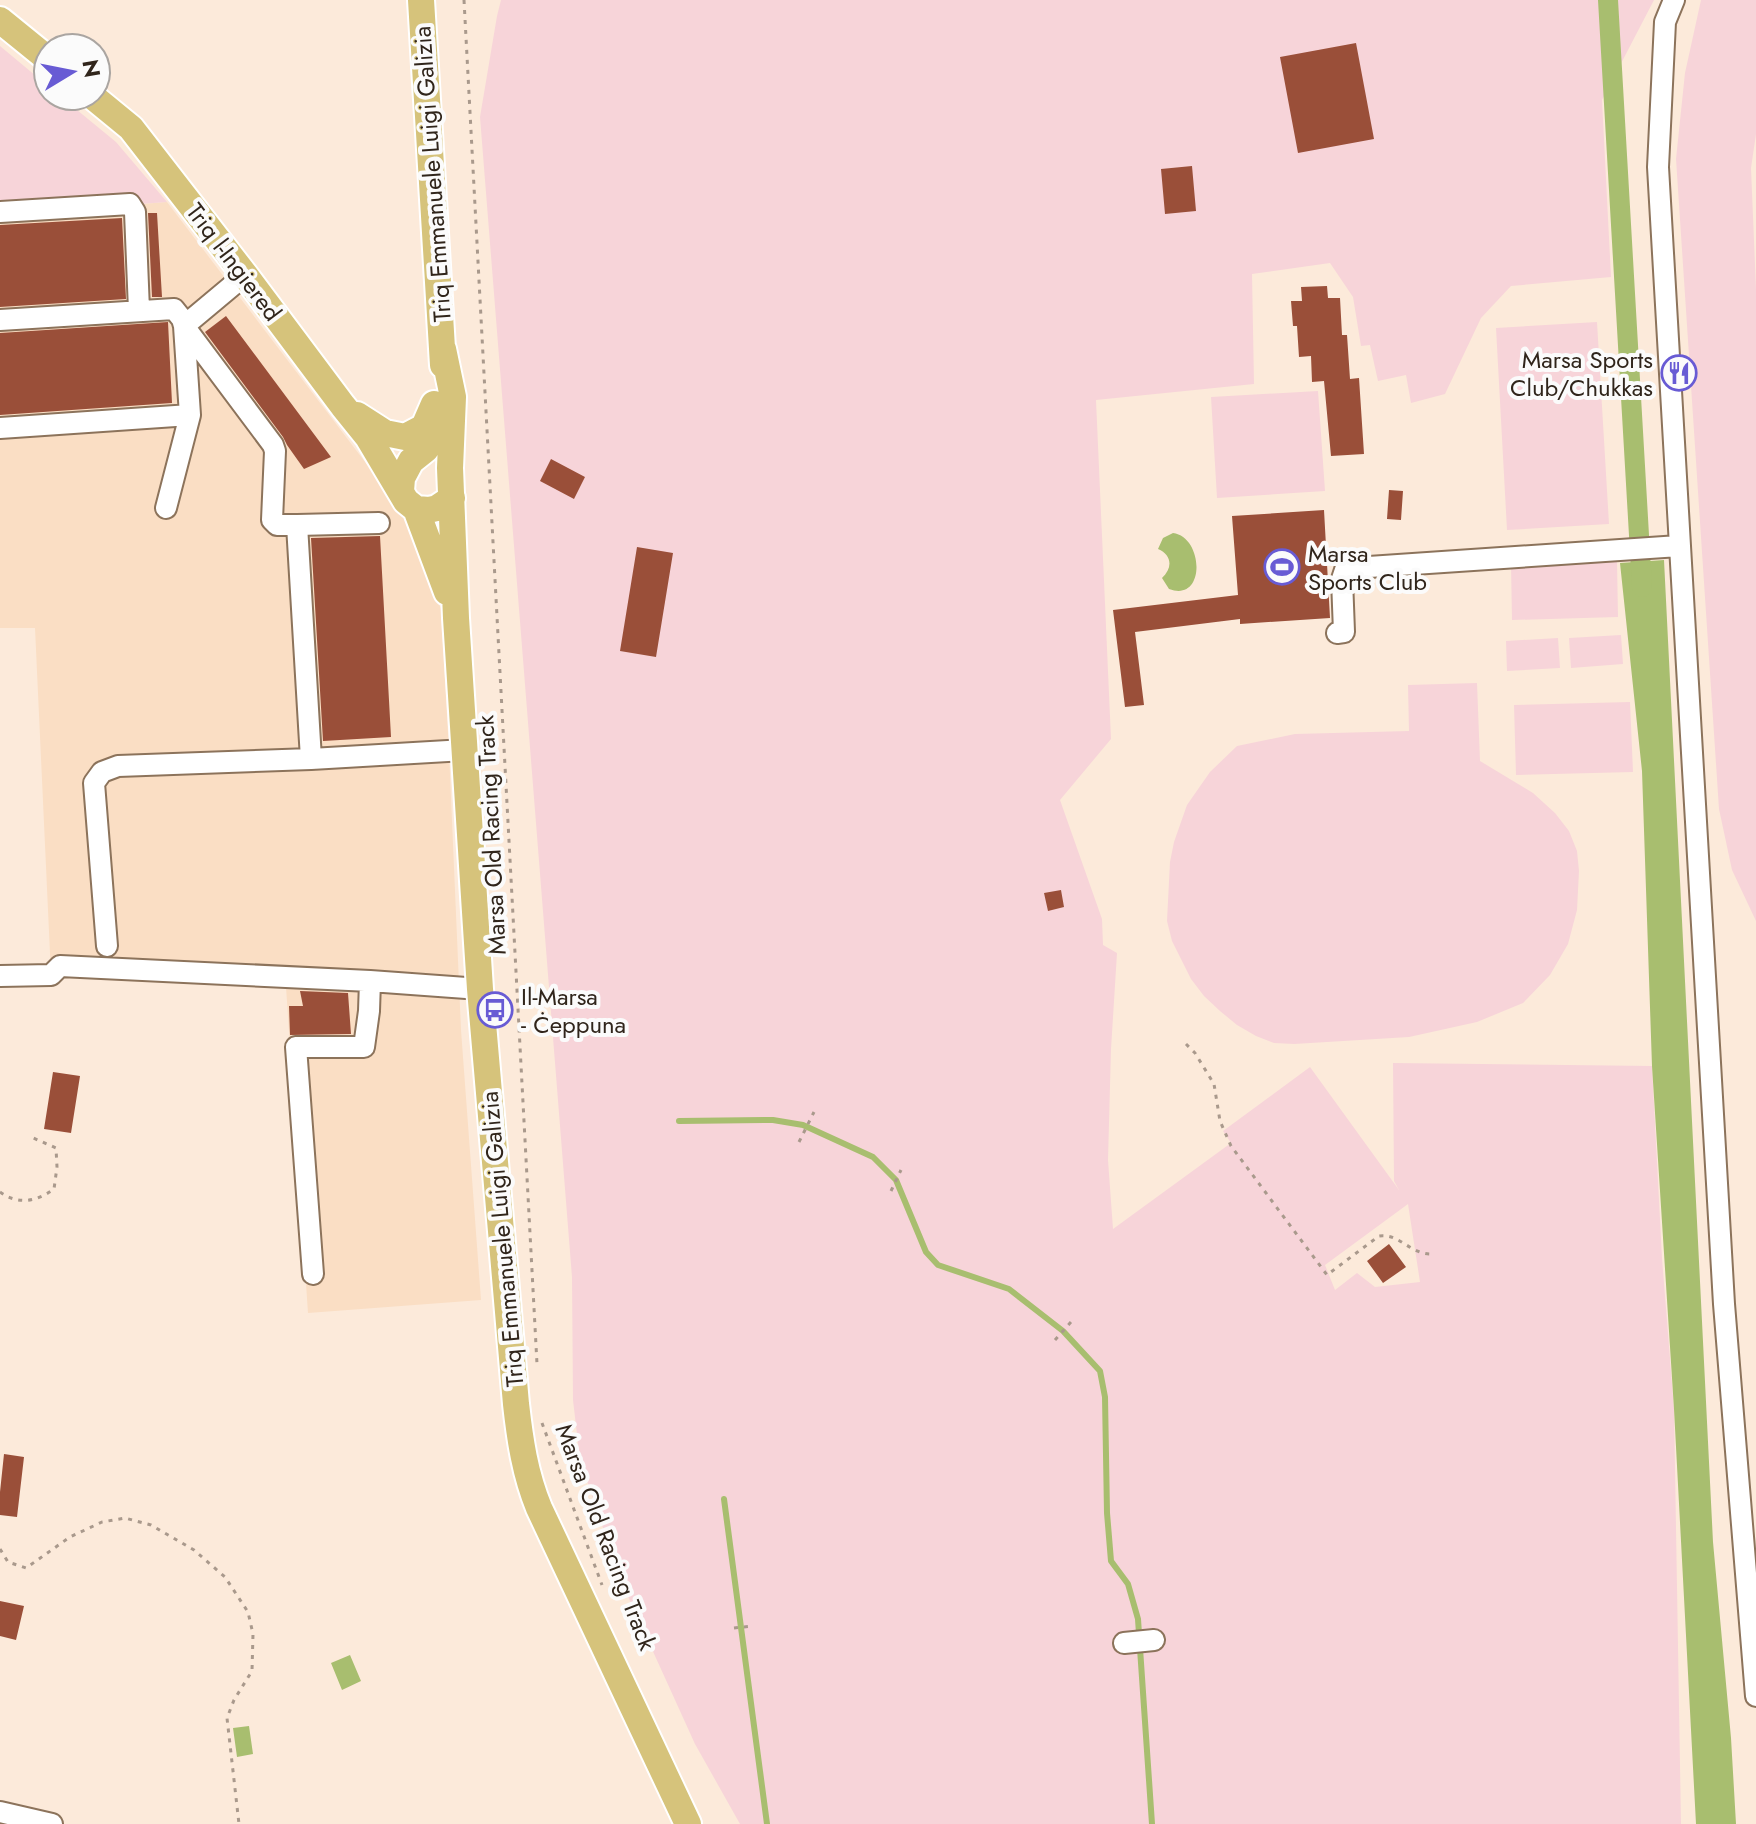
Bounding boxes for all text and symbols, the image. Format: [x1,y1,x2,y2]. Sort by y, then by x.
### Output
street label: Triq Emmanuele Luigi Galizia [404,25,460,323]
north arrow [32,32,112,112]
text: N [74,57,109,80]
street label: Triq l-Ingiered [178,196,290,328]
place label: Marsa Sports Club/Chukkas [1510,342,1653,405]
restaurant icon: Marsa Sports Club/Chukkas [1660,354,1698,392]
place label: Marsa Sports Club [1308,536,1427,599]
sports icon: Marsa Sports Club [1263,548,1301,586]
street label: Marsa Old Racing Track [467,714,515,956]
place label: Il-Marsa - Ċeppuna [521,979,626,1042]
bus stop icon: Il-Marsa - Ċeppuna [476,991,514,1029]
street label: Triq Emmanuele Luigi Galizia [472,1090,532,1388]
street label: Marsa Old Racing Track [547,1419,666,1656]

